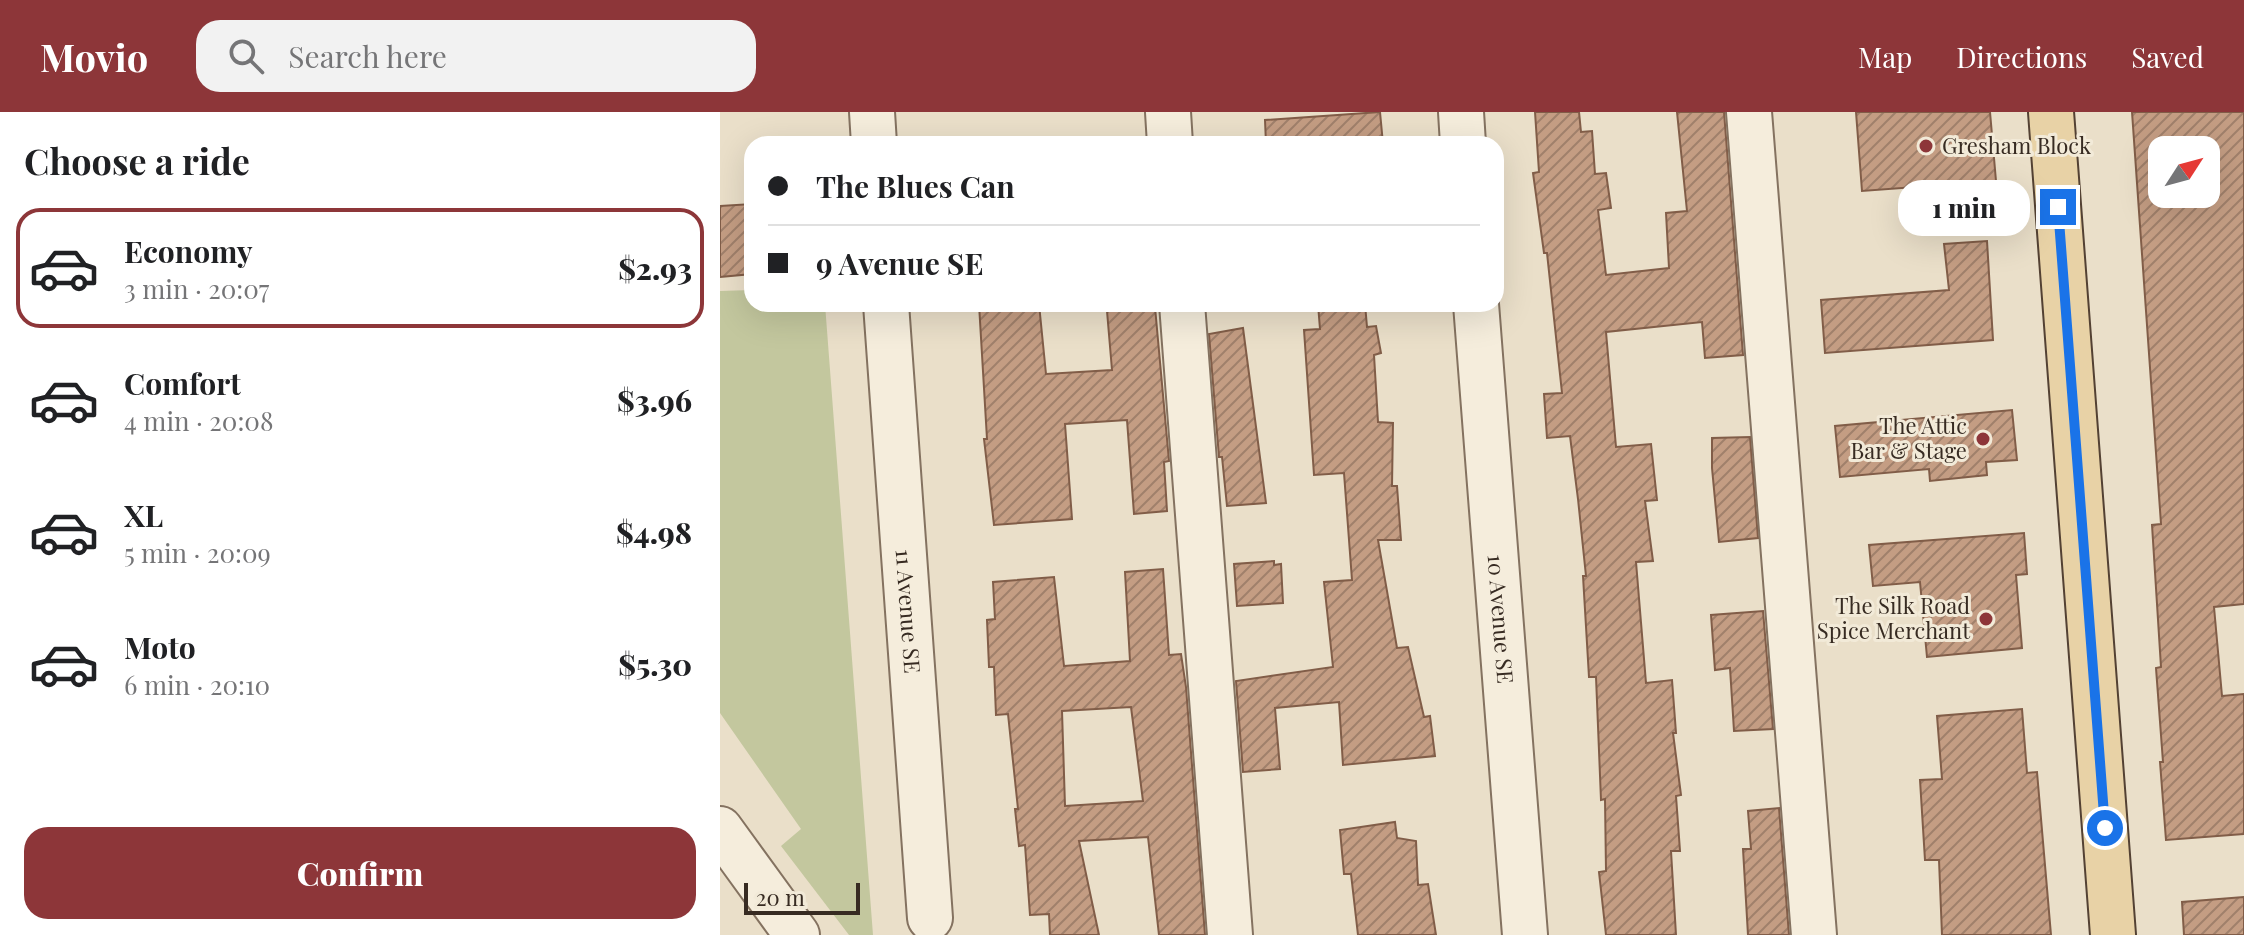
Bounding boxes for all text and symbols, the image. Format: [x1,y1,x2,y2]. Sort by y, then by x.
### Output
search box [196,20,756,92]
text: Movio [40,31,148,82]
icon: search [224,34,268,78]
text: Search here [288,36,447,76]
text: Map [1858,38,1912,75]
text: Directions [1956,38,2087,75]
text: Saved [2131,38,2204,75]
place label: Gresham Block [1942,130,2091,160]
text: Choose a ride [24,136,250,184]
north arrow [2148,136,2220,208]
map controls [2148,136,2220,208]
marker: Gresham Block [1917,137,1935,155]
text: The Blues Can [816,166,1015,206]
callout: 1 min [1898,179,2030,235]
route end [2040,189,2076,225]
text: 1 min [1932,190,1996,225]
text: Economy [124,231,253,271]
icon: car [28,232,100,304]
text: 9 Avenue SE [816,243,983,283]
text: $2.93 [618,248,692,288]
text: 3 min · 20:07 [124,271,269,306]
text: Comfort [124,363,241,403]
icon: car [28,364,100,436]
text: $3.96 [617,380,692,420]
text: 4 min · 20:08 [124,403,273,438]
place label: The Attic Bar & Stage [1850,410,1967,465]
marker: The Attic Bar & Stage [1974,430,1992,448]
text: XL [124,495,163,535]
icon: car [28,496,100,568]
text: $4.98 [616,512,692,552]
text: 5 min · 20:09 [124,535,271,570]
street label: 11 Avenue SE [890,548,928,674]
street label: 10 Avenue SE [1481,553,1521,685]
place label: The Silk Road Spice Merchant [1817,590,1971,645]
marker: The Silk Road Spice Merchant [1977,610,1995,628]
text: Moto [124,627,196,667]
icon: car [28,628,100,700]
text: $5.30 [618,644,692,684]
text: 6 min · 20:10 [124,667,270,702]
route start [2087,810,2123,846]
button: Confirm [24,827,696,919]
scale bar [744,879,860,915]
text: 20 m [756,882,805,912]

